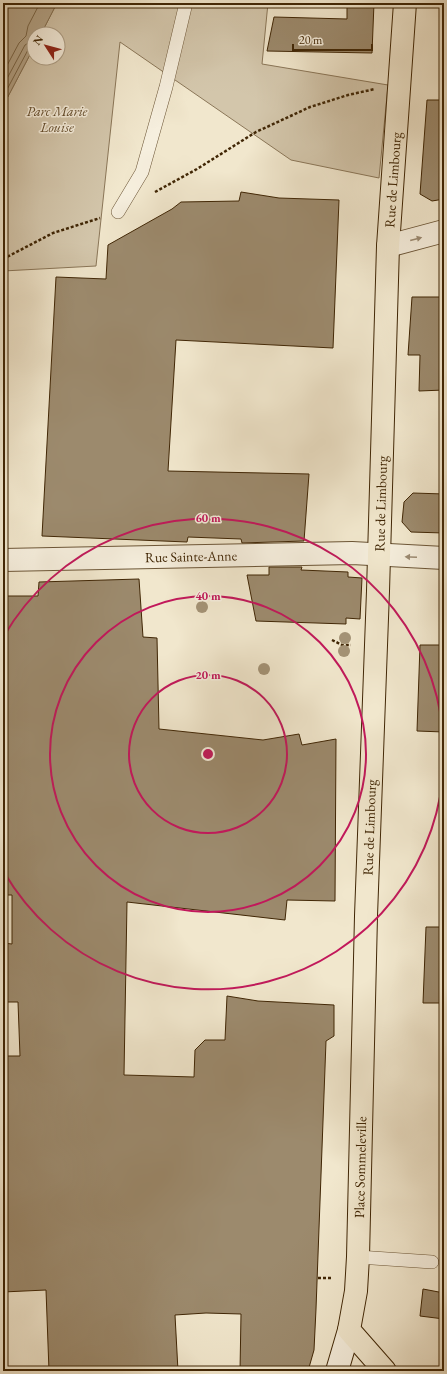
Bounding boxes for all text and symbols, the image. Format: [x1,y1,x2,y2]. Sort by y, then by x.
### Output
north arrow [26,26,66,66]
scale bar [293,26,372,52]
text: N [30,32,46,48]
text: 20 m [299,32,323,48]
park label: Parc Marie Louise [27,102,88,136]
street label: Rue de Limbourg [380,131,405,228]
one-way arrow [410,235,422,241]
street label: Rue de Limbourg [370,455,391,552]
text: 60 m [195,510,221,526]
street label: Rue Sainte-Anne [145,546,238,566]
one-way arrow [405,554,417,561]
text: 40 m [195,588,221,604]
text: 20 m [195,667,221,683]
centre of rings [201,747,215,761]
street label: Rue de Limbourg [359,778,380,876]
street label: Place Sommeleville [350,1116,370,1218]

